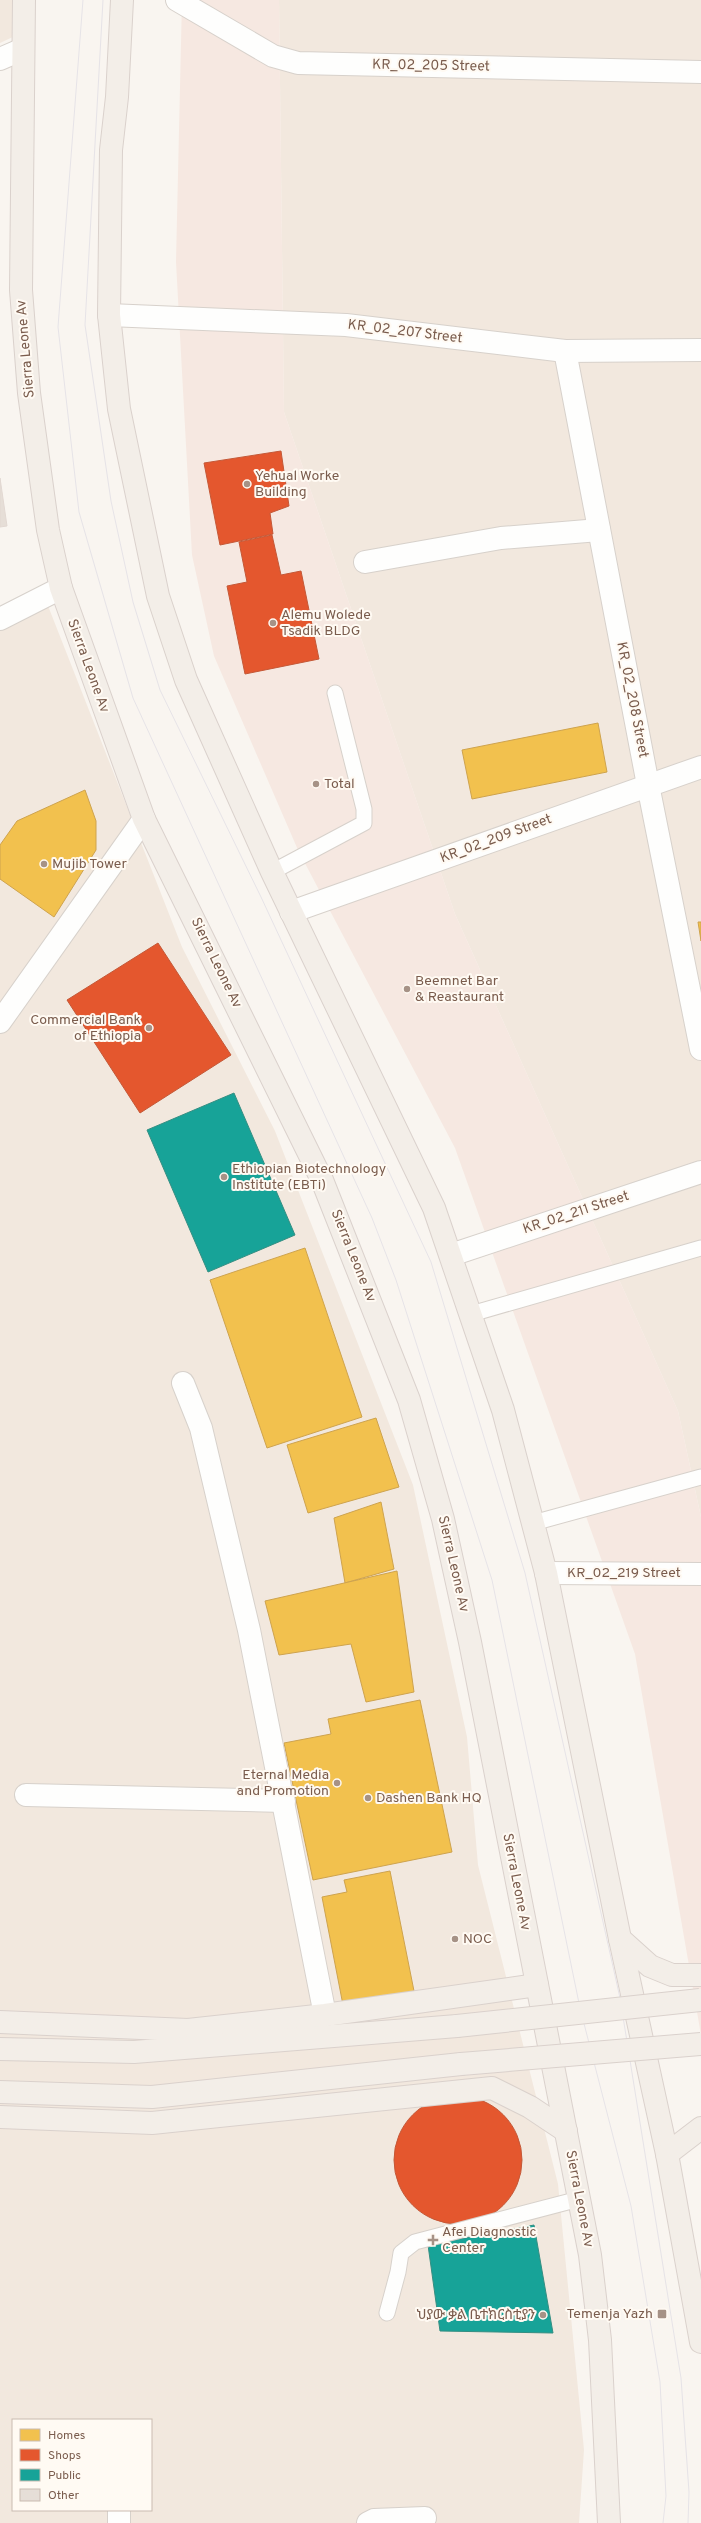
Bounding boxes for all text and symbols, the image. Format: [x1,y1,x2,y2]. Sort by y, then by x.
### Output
street label: KR_02_205 Street [372,56,490,76]
street label: Sierra Leone Av [13,299,39,399]
street label: KR_02_207 Street [347,317,463,347]
place label: Yehual Worke Building [255,468,339,501]
marker: Yehual Worke Building [242,479,252,489]
place label: Alemu Wolede Tsadik BLDG [281,607,371,640]
street label: Sierra Leone Av [63,617,113,715]
marker: Alemu Wolede Tsadik BLDG [268,618,278,628]
street label: KR_02_208 Street [612,641,652,759]
place label: Total [324,776,355,793]
marker: Total [311,779,321,789]
street label: KR_02_209 Street [438,811,554,867]
place label: Mujib Tower [52,856,127,873]
marker: Mujib Tower [39,859,49,869]
street label: Sierra Leone Av [187,915,245,1011]
place label: Beemnet Bar & Reastaurant [415,973,504,1006]
marker: Beemnet Bar & Reastaurant [402,984,412,994]
place label: Commercial Bank of Ethiopia [30,1012,141,1045]
marker: Commercial Bank of Ethiopia [144,1023,154,1033]
place label: Ethiopian Biotechnology Institute (EBTi) [232,1161,386,1194]
marker: Ethiopian Biotechnology Institute (EBTi) [219,1172,229,1182]
street label: KR_02_211 Street [521,1188,631,1238]
street label: Sierra Leone Av [327,1207,379,1305]
street label: Sierra Leone Av [434,1514,472,1614]
street label: KR_02_219 Street [567,1565,681,1582]
place label: Eternal Media and Promotion [237,1767,329,1800]
marker: Eternal Media and Promotion [332,1778,342,1788]
place label: Dashen Bank HQ [376,1790,482,1807]
marker: Dashen Bank HQ [363,1793,373,1803]
street label: Sierra Leone Av [498,1832,534,1932]
place label: NOC [463,1931,492,1948]
marker: NOC [450,1934,460,1944]
street label: Sierra Leone Av [561,2149,597,2249]
place label: Afei Diagnostic Center [442,2224,536,2257]
marker: Afei Diagnostic Center [427,2234,439,2246]
place label: Temenja Yazh [566,2306,653,2323]
place label: ህያው ቃል ቤተክርስቲያን [416,2307,535,2324]
marker: Temenja Yazh [656,2308,668,2320]
marker: ህያው ቃል ቤተክርስቲያን [538,2310,548,2320]
legend [12,2419,152,2511]
text: Homes [48,2428,85,2444]
text: Shops [48,2448,81,2464]
text: Public [48,2468,81,2484]
text: Other [48,2488,80,2504]

